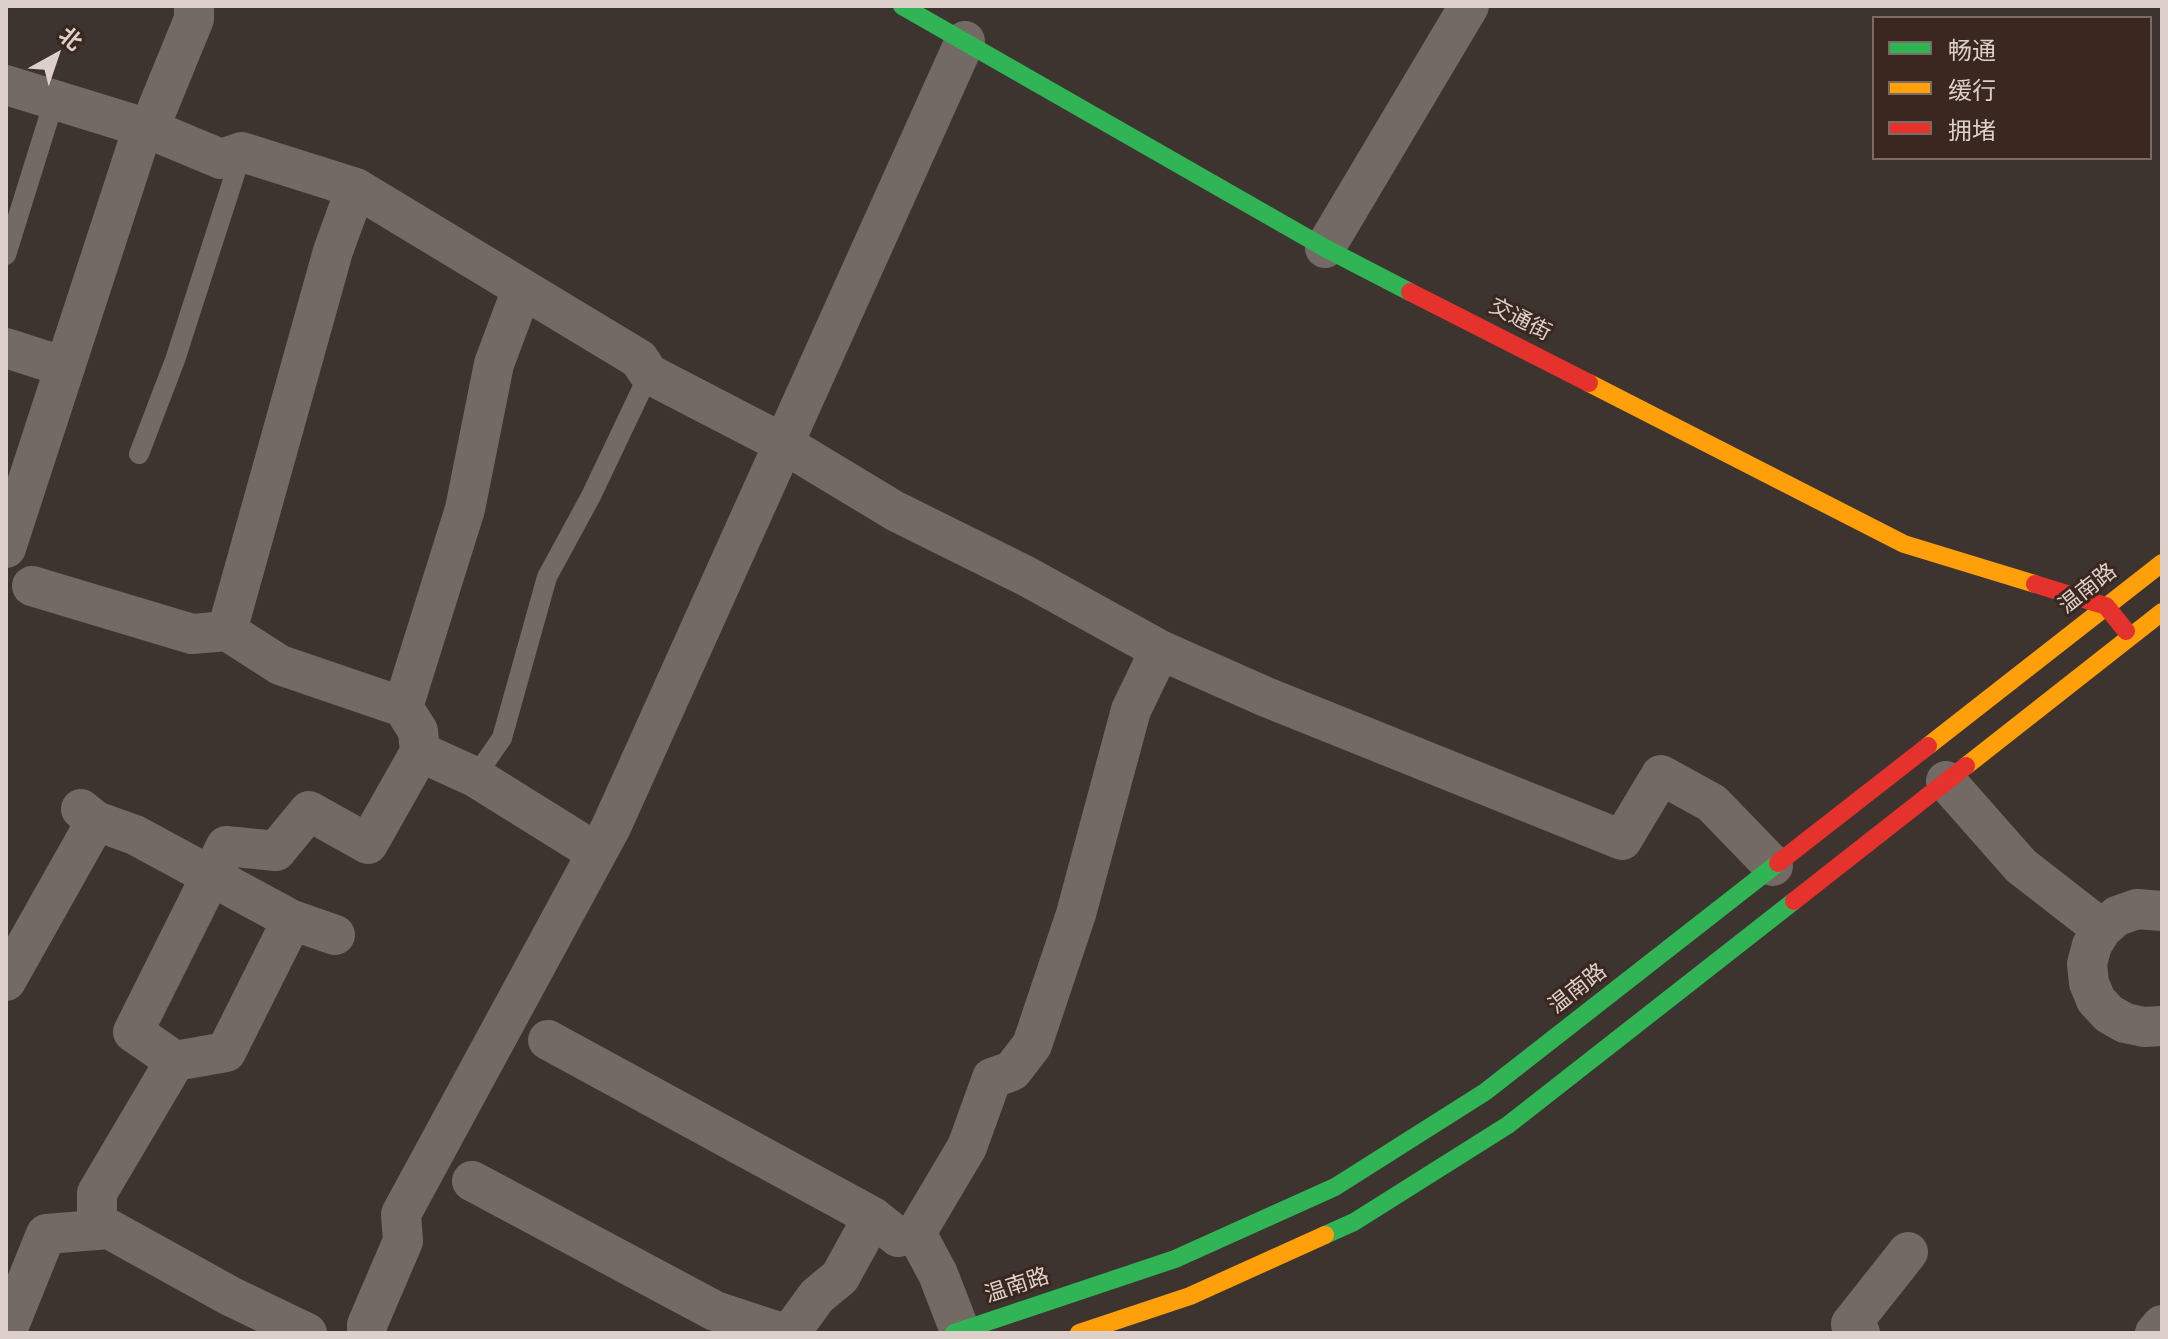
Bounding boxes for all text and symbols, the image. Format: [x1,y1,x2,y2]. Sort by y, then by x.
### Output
north arrow [16,16,96,96]
legend [1872,16,2152,160]
text: 北 [53,19,89,56]
text: 畅通 [1948,33,1996,66]
text: 缓行 [1948,73,1996,106]
text: 拥堵 [1948,113,1996,146]
street label: 交通街 [1485,293,1555,347]
street label: 温南路 [2054,558,2122,620]
street label: 温南路 [1544,958,1612,1020]
street label: 温南路 [982,1263,1052,1309]

